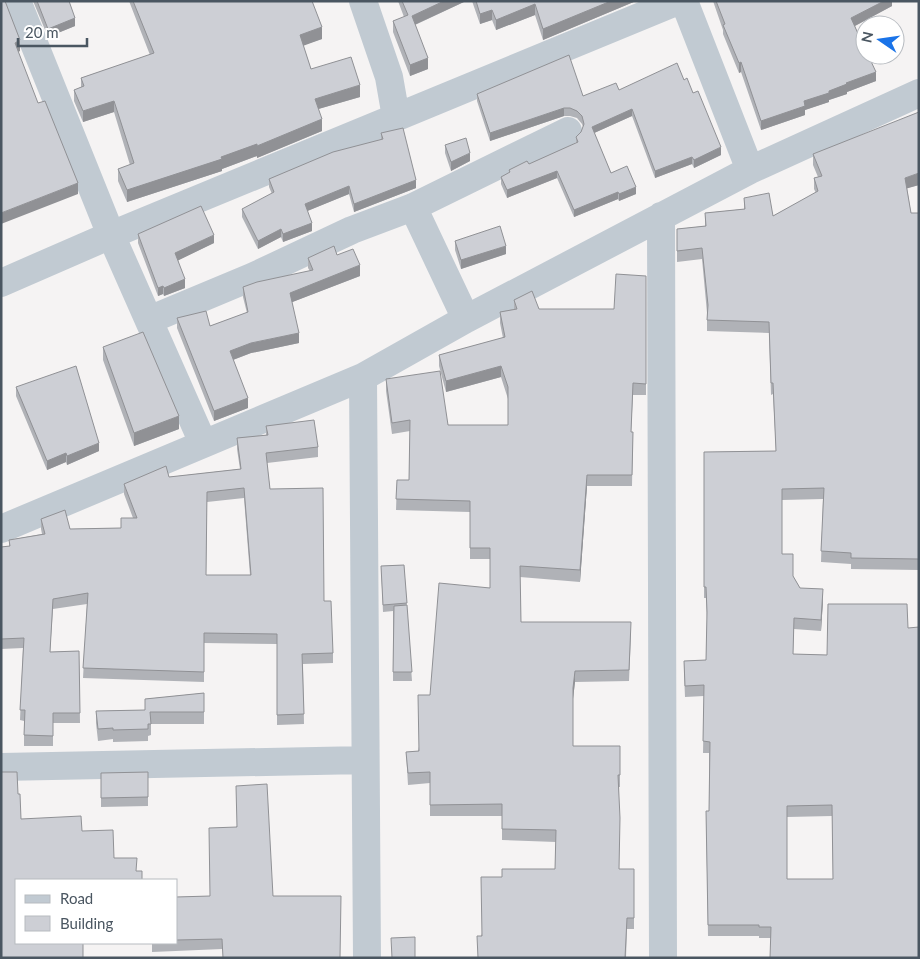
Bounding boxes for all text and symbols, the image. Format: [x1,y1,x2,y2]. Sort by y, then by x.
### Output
scale bar [18,15,86,47]
north arrow [855,15,905,65]
text: 20 m [25,23,59,41]
text: N [857,30,876,44]
legend [15,879,178,944]
text: Road [60,889,93,907]
text: Building [60,914,113,932]

